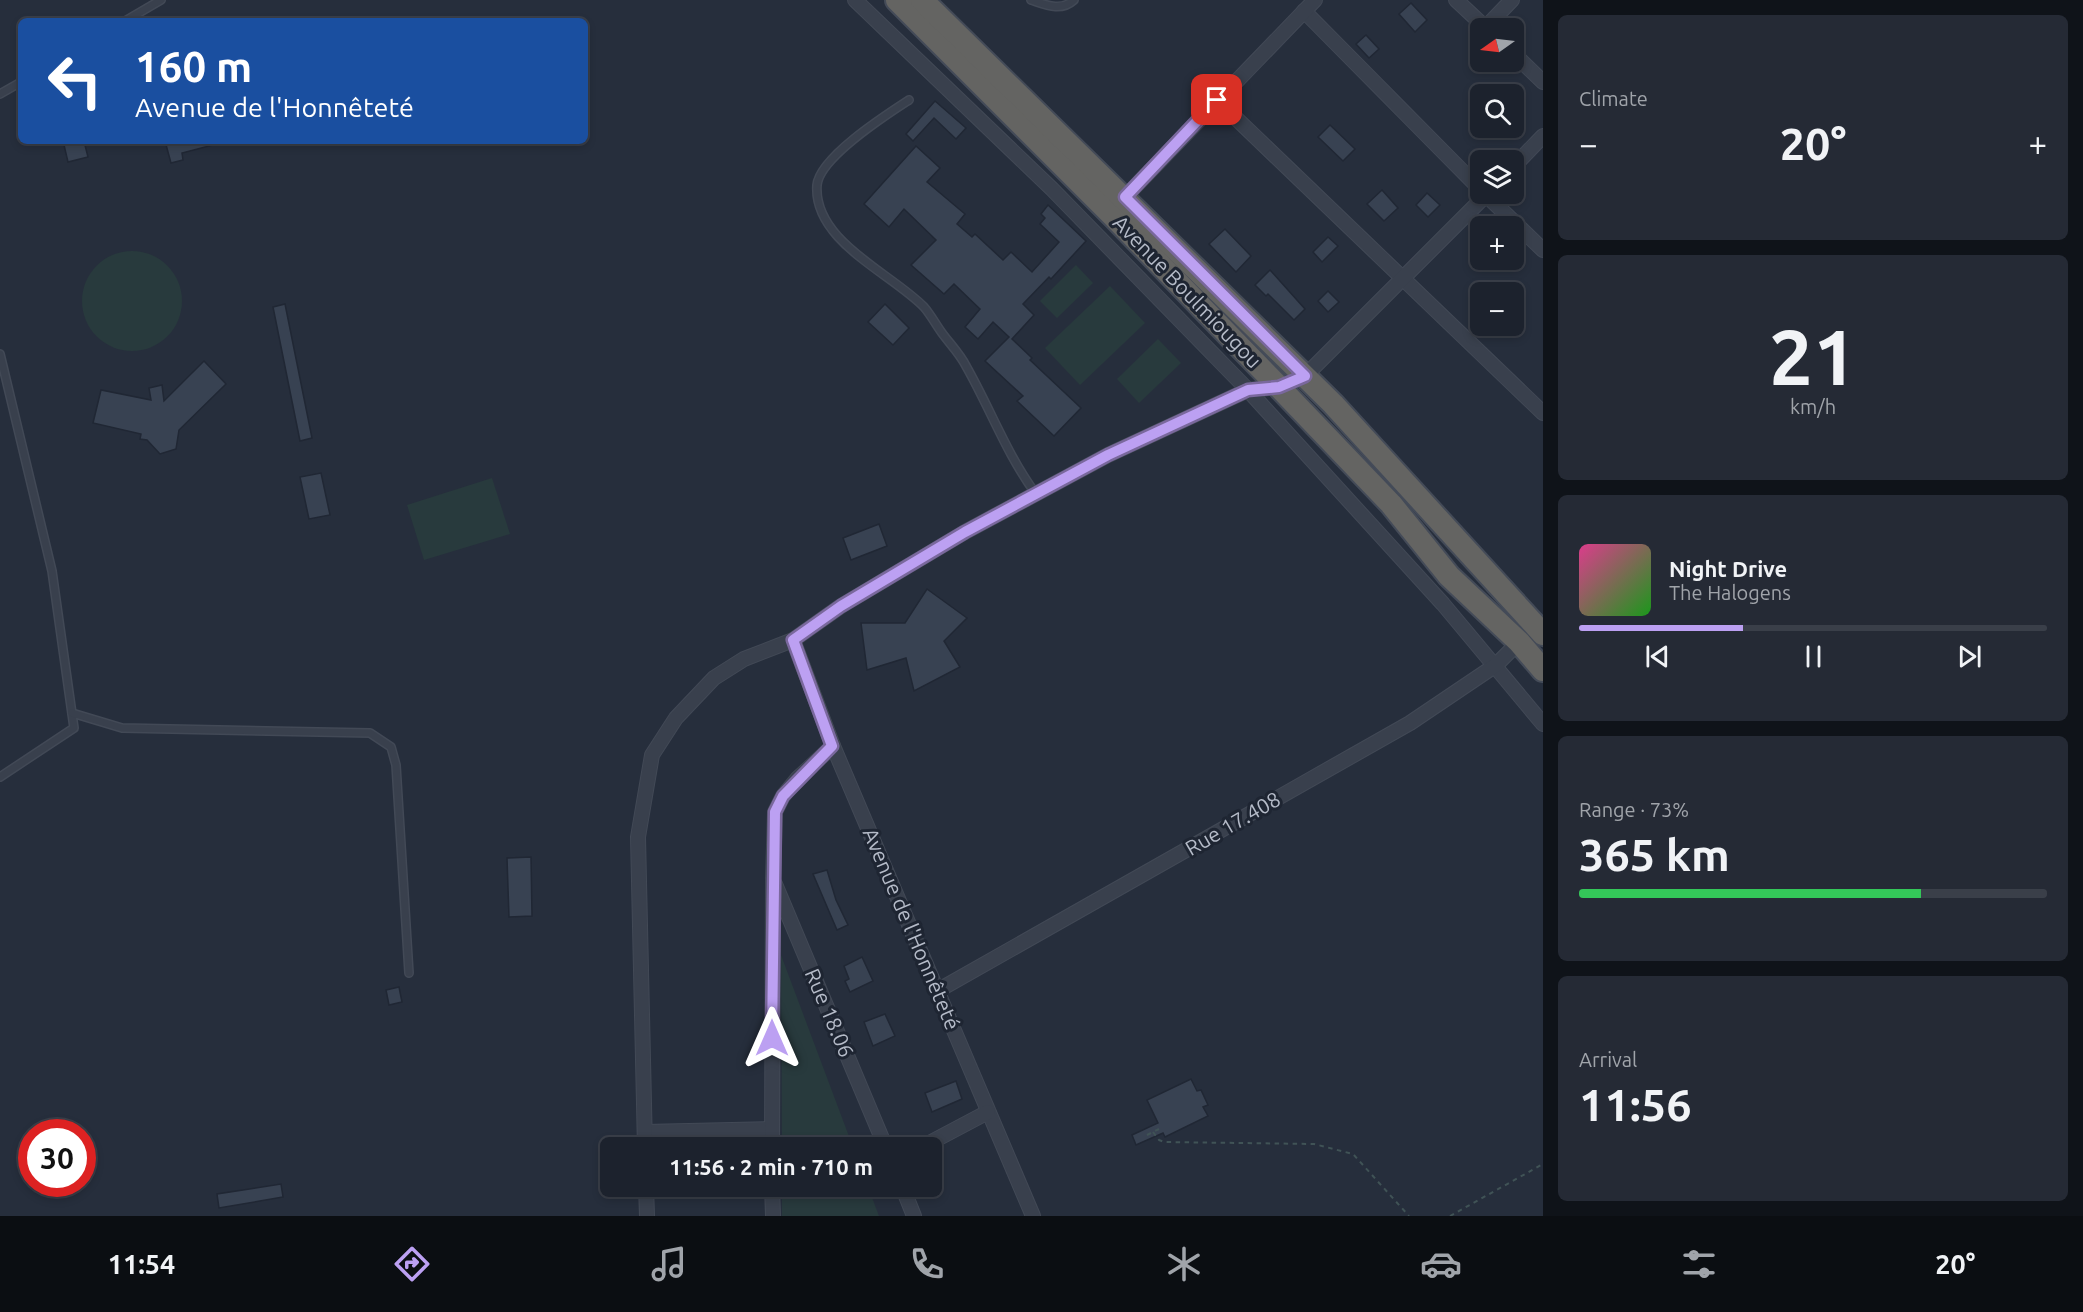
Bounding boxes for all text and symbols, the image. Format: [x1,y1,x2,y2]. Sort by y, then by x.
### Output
north arrow [1470,18,1524,72]
map controls [1470,18,1524,336]
icon: left [36,42,114,120]
text: 160 m [135,43,252,90]
pin [1191,74,1242,125]
icon: arrive [1200,83,1233,116]
button: search [1470,84,1524,138]
text: Climate [1579,87,1648,110]
text: Avenue de l'Honnêteté [135,92,414,122]
text: 20° [1780,118,1846,169]
text: − [1579,125,1598,162]
text: + [2028,125,2047,162]
button: layers [1470,150,1524,204]
street label: Avenue Boulmiougou [1109,210,1267,372]
button: + [1470,216,1524,270]
button: − [1470,282,1524,336]
text: 21 [1769,312,1857,400]
text: km/h [1790,395,1836,418]
text: Night Drive [1669,556,1787,581]
text: The Halogens [1669,581,1791,604]
icon: previous [1641,640,1674,673]
icon: pause [1797,640,1830,673]
icon: next [1953,640,1986,673]
street label: Rue 17.408 [1181,786,1284,860]
text: Range · 73% [1579,798,1689,821]
street label: Avenue de l'Honnêteté [858,824,965,1033]
text: 365 km [1579,829,1730,880]
street label: Rue 18.06 [801,965,859,1061]
position arrow [740,1006,804,1070]
text: Arrival [1579,1048,1637,1071]
text: 11:56 [1579,1079,1692,1130]
speed limit sign: 30 [18,1119,96,1197]
text: 11:56 · 2 min · 710 m [669,1154,873,1179]
icon: directions [391,1243,433,1285]
icon: music [648,1243,690,1285]
icon: phone [906,1243,948,1285]
icon: climate [1163,1243,1205,1285]
icon: car [1420,1243,1462,1285]
icon: filters [1678,1243,1720,1285]
text: 11:54 [108,1249,175,1279]
text: 20° [1935,1249,1975,1279]

